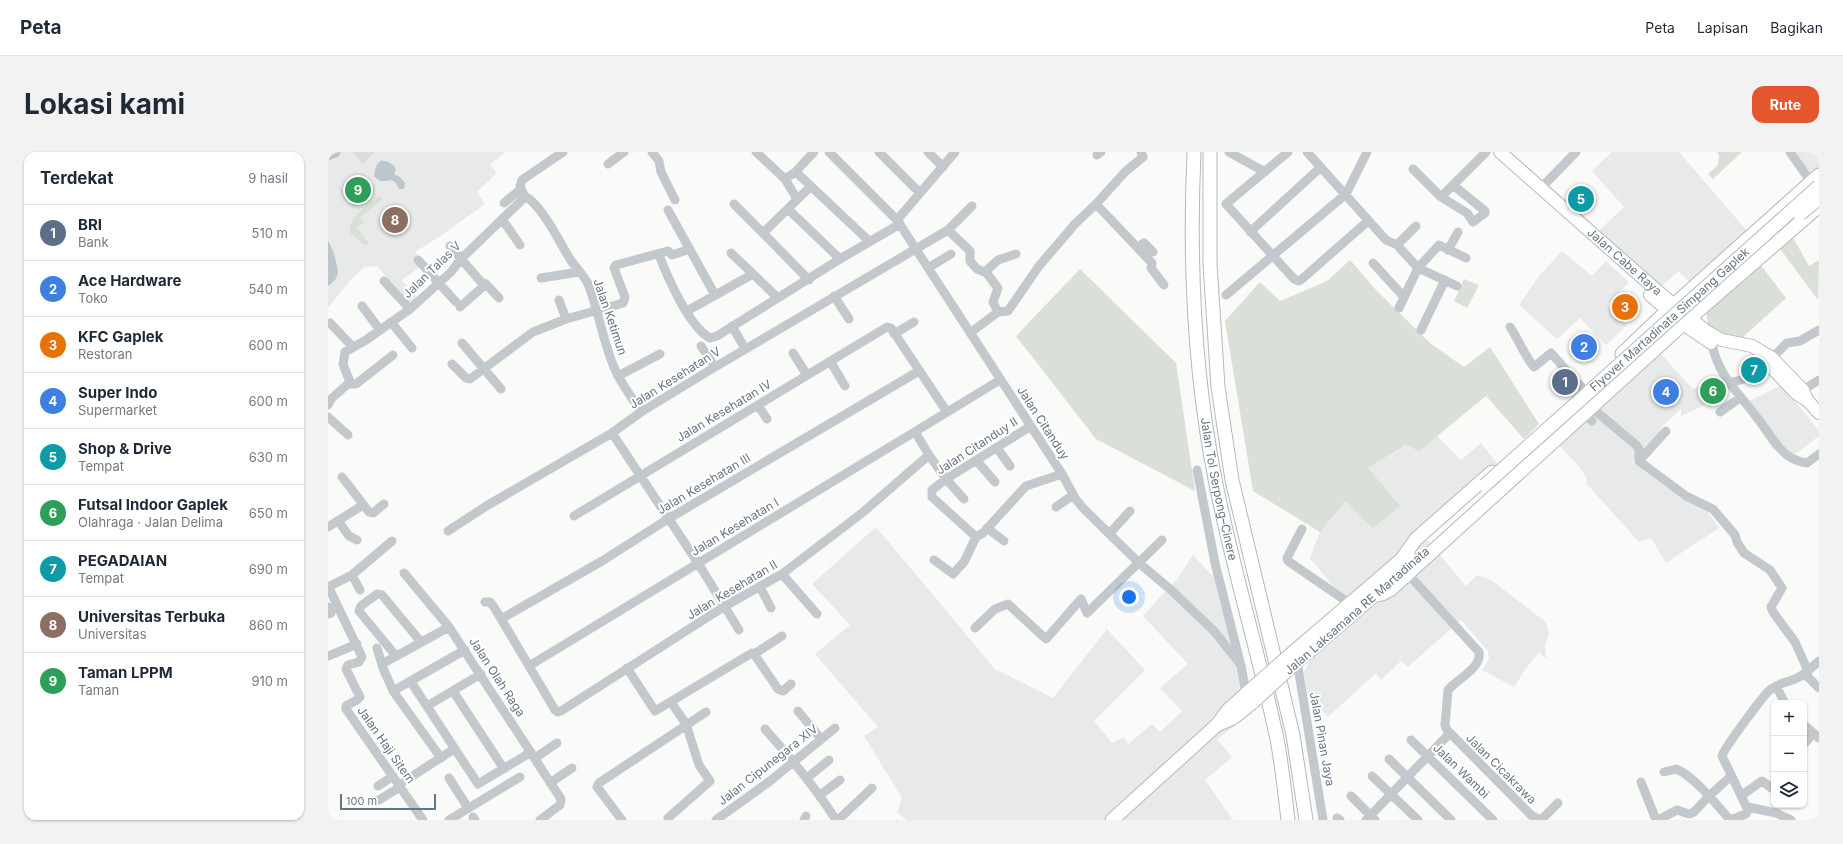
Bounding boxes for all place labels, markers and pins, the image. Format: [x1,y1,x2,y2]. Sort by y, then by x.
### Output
pin: 9 [345,175,371,205]
pin: 5 [1568,184,1594,214]
pin: 8 [382,205,408,235]
pin: 3 [1612,292,1638,322]
pin: 2 [1571,332,1597,362]
pin: 7 [1741,355,1767,385]
pin: 1 [1552,367,1578,397]
pin: 6 [1700,376,1726,406]
pin: 4 [1653,377,1679,407]

